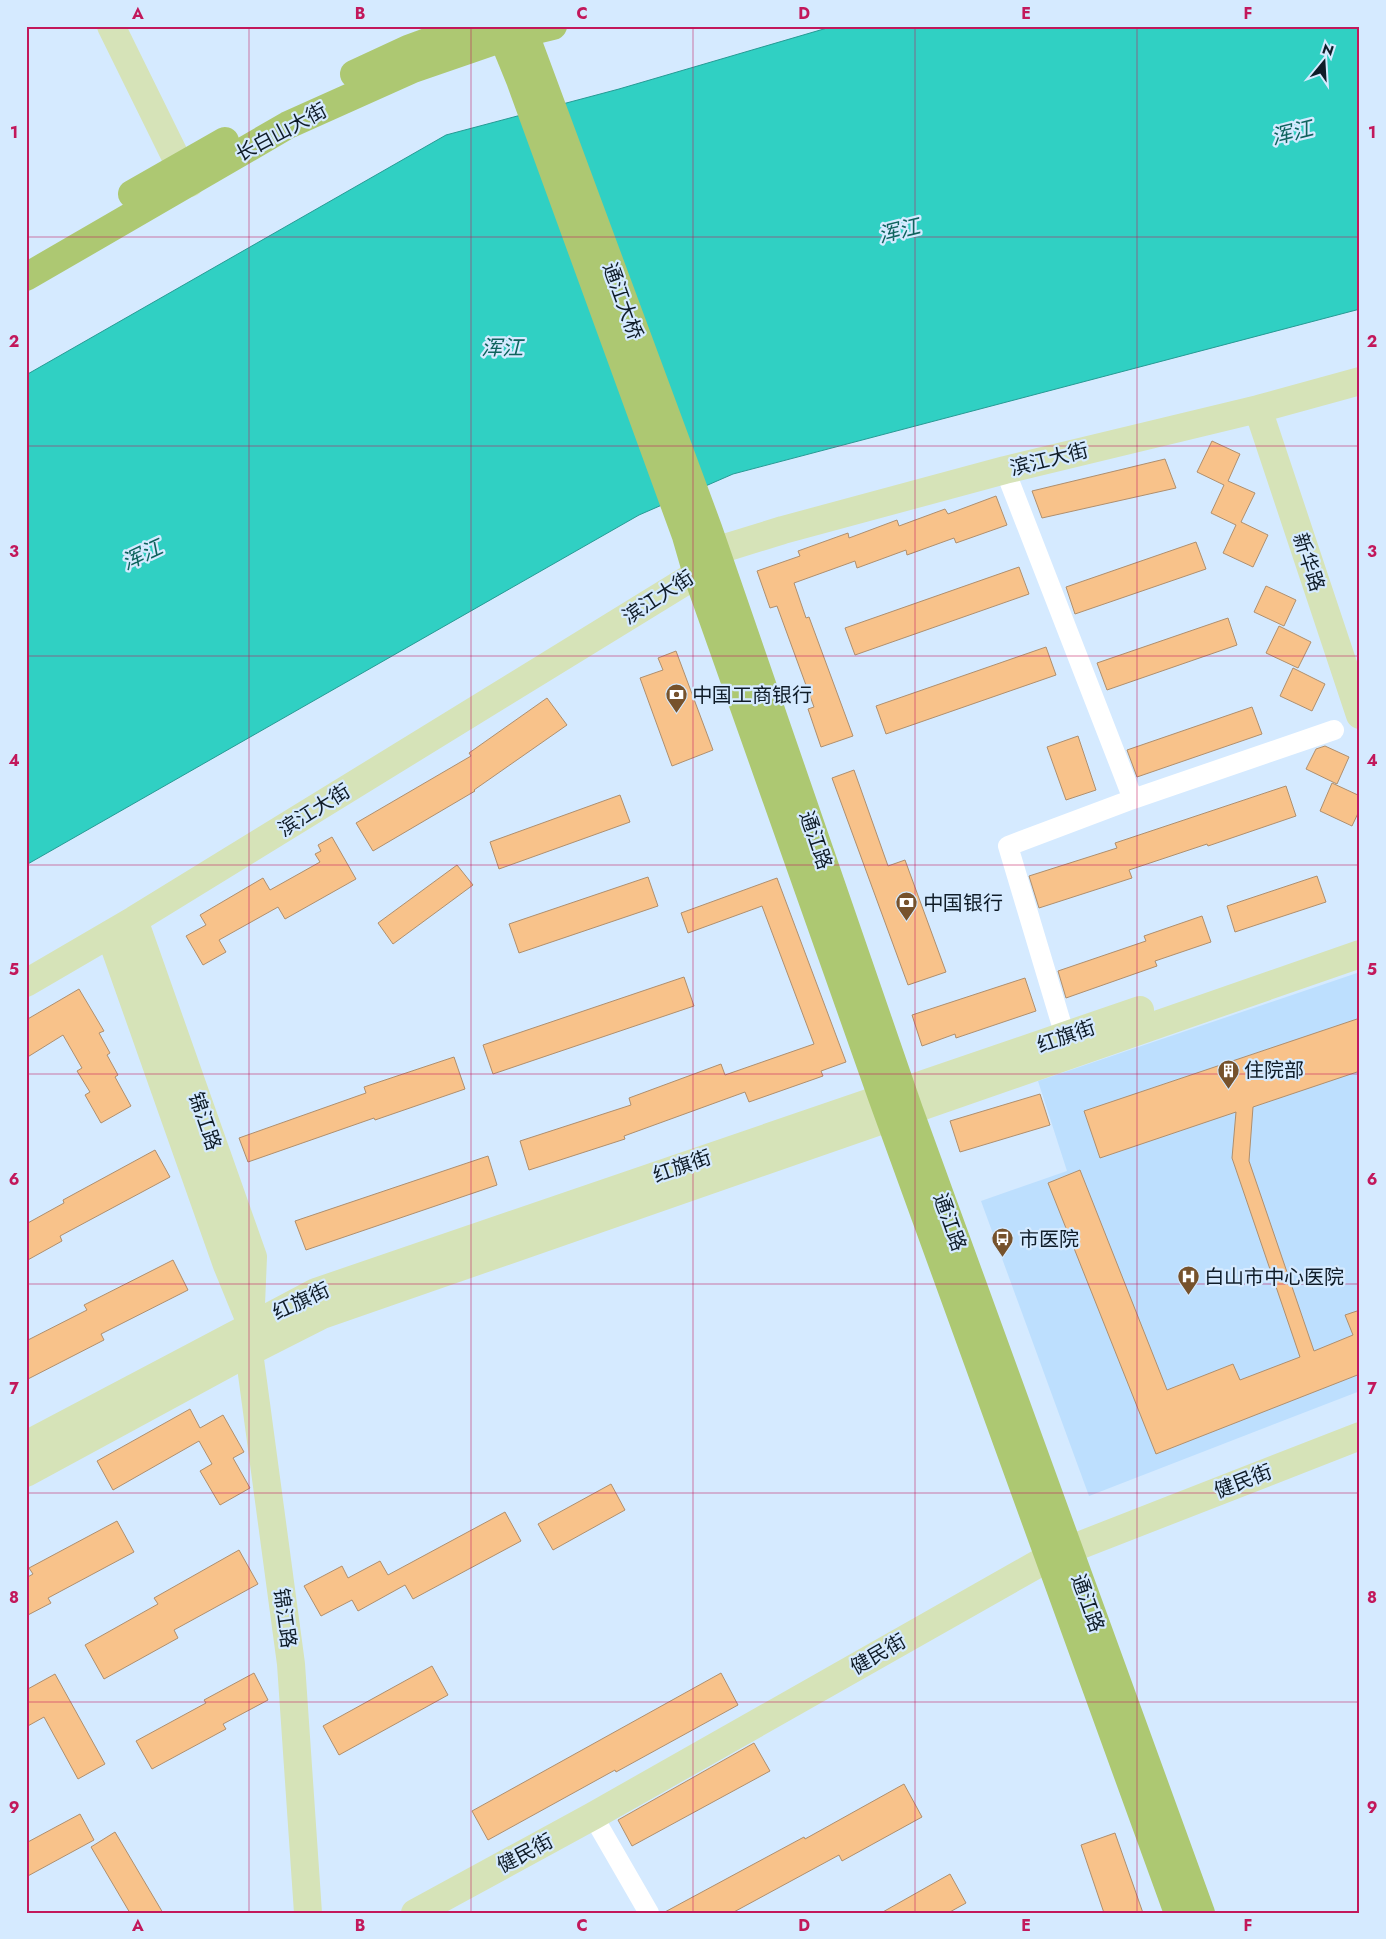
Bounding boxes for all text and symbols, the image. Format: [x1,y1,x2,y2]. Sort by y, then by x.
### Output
text: A [131,2,144,25]
text: B [355,2,365,25]
text: C [576,2,588,25]
text: D [798,2,810,25]
text: E [1021,2,1031,25]
text: F [1244,2,1252,25]
north arrow [1298,38,1348,88]
text: N [1320,38,1336,61]
street label: 长白山大街 [230,96,332,169]
water label: 浑江 [1268,113,1318,153]
text: 1 [10,121,18,144]
text: 1 [1368,121,1376,144]
water label: 浑江 [875,211,925,251]
street label: 通江大桥 [595,259,650,344]
text: 2 [9,330,19,353]
text: 2 [1367,330,1377,353]
water label: 浑江 [481,333,525,363]
street label: 滨江大街 [1007,436,1091,483]
street label: 新华路 [1285,529,1332,595]
water label: 浑江 [117,532,169,577]
text: 3 [9,540,19,563]
text: 3 [1367,540,1377,563]
street label: 滨江大街 [617,563,700,631]
place label: 中国工商银行 [692,681,812,710]
bank icon: 中国工商银行 [664,683,688,714]
text: 4 [8,749,20,772]
text: 4 [1366,749,1378,772]
street label: 滨江大街 [273,777,356,844]
street label: 通江路 [792,807,839,873]
place label: 中国银行 [923,889,1003,918]
bank icon: 中国银行 [895,891,919,922]
text: 5 [9,958,19,981]
text: 5 [1367,958,1377,981]
street label: 红旗街 [1033,1013,1099,1060]
place label: 住院部 [1244,1056,1304,1085]
building icon: 住院部 [1216,1058,1240,1089]
street label: 锦江路 [181,1088,228,1154]
street label: 红旗街 [649,1143,715,1190]
text: 6 [9,1168,19,1191]
text: 6 [1367,1168,1377,1191]
street label: 通江路 [926,1189,973,1255]
place label: 市医院 [1019,1225,1079,1254]
bus stop icon: 市医院 [991,1227,1015,1258]
place label: 白山市中心医院 [1204,1263,1344,1292]
hospital icon: 白山市中心医院 [1176,1265,1200,1296]
street label: 红旗街 [268,1276,335,1327]
text: 7 [9,1377,19,1400]
text: 7 [1367,1377,1377,1400]
street label: 健民街 [1210,1457,1276,1506]
street label: 通江路 [1064,1570,1111,1636]
text: 8 [9,1586,19,1609]
street label: 锦江路 [266,1586,303,1650]
text: 8 [1367,1586,1377,1609]
street label: 健民街 [845,1627,911,1682]
text: 9 [9,1796,19,1819]
text: 9 [1367,1796,1377,1819]
street label: 健民街 [492,1827,559,1880]
text: A [131,1914,144,1937]
text: B [355,1914,365,1937]
text: C [576,1914,588,1937]
text: D [798,1914,810,1937]
text: E [1021,1914,1031,1937]
text: F [1244,1914,1252,1937]

